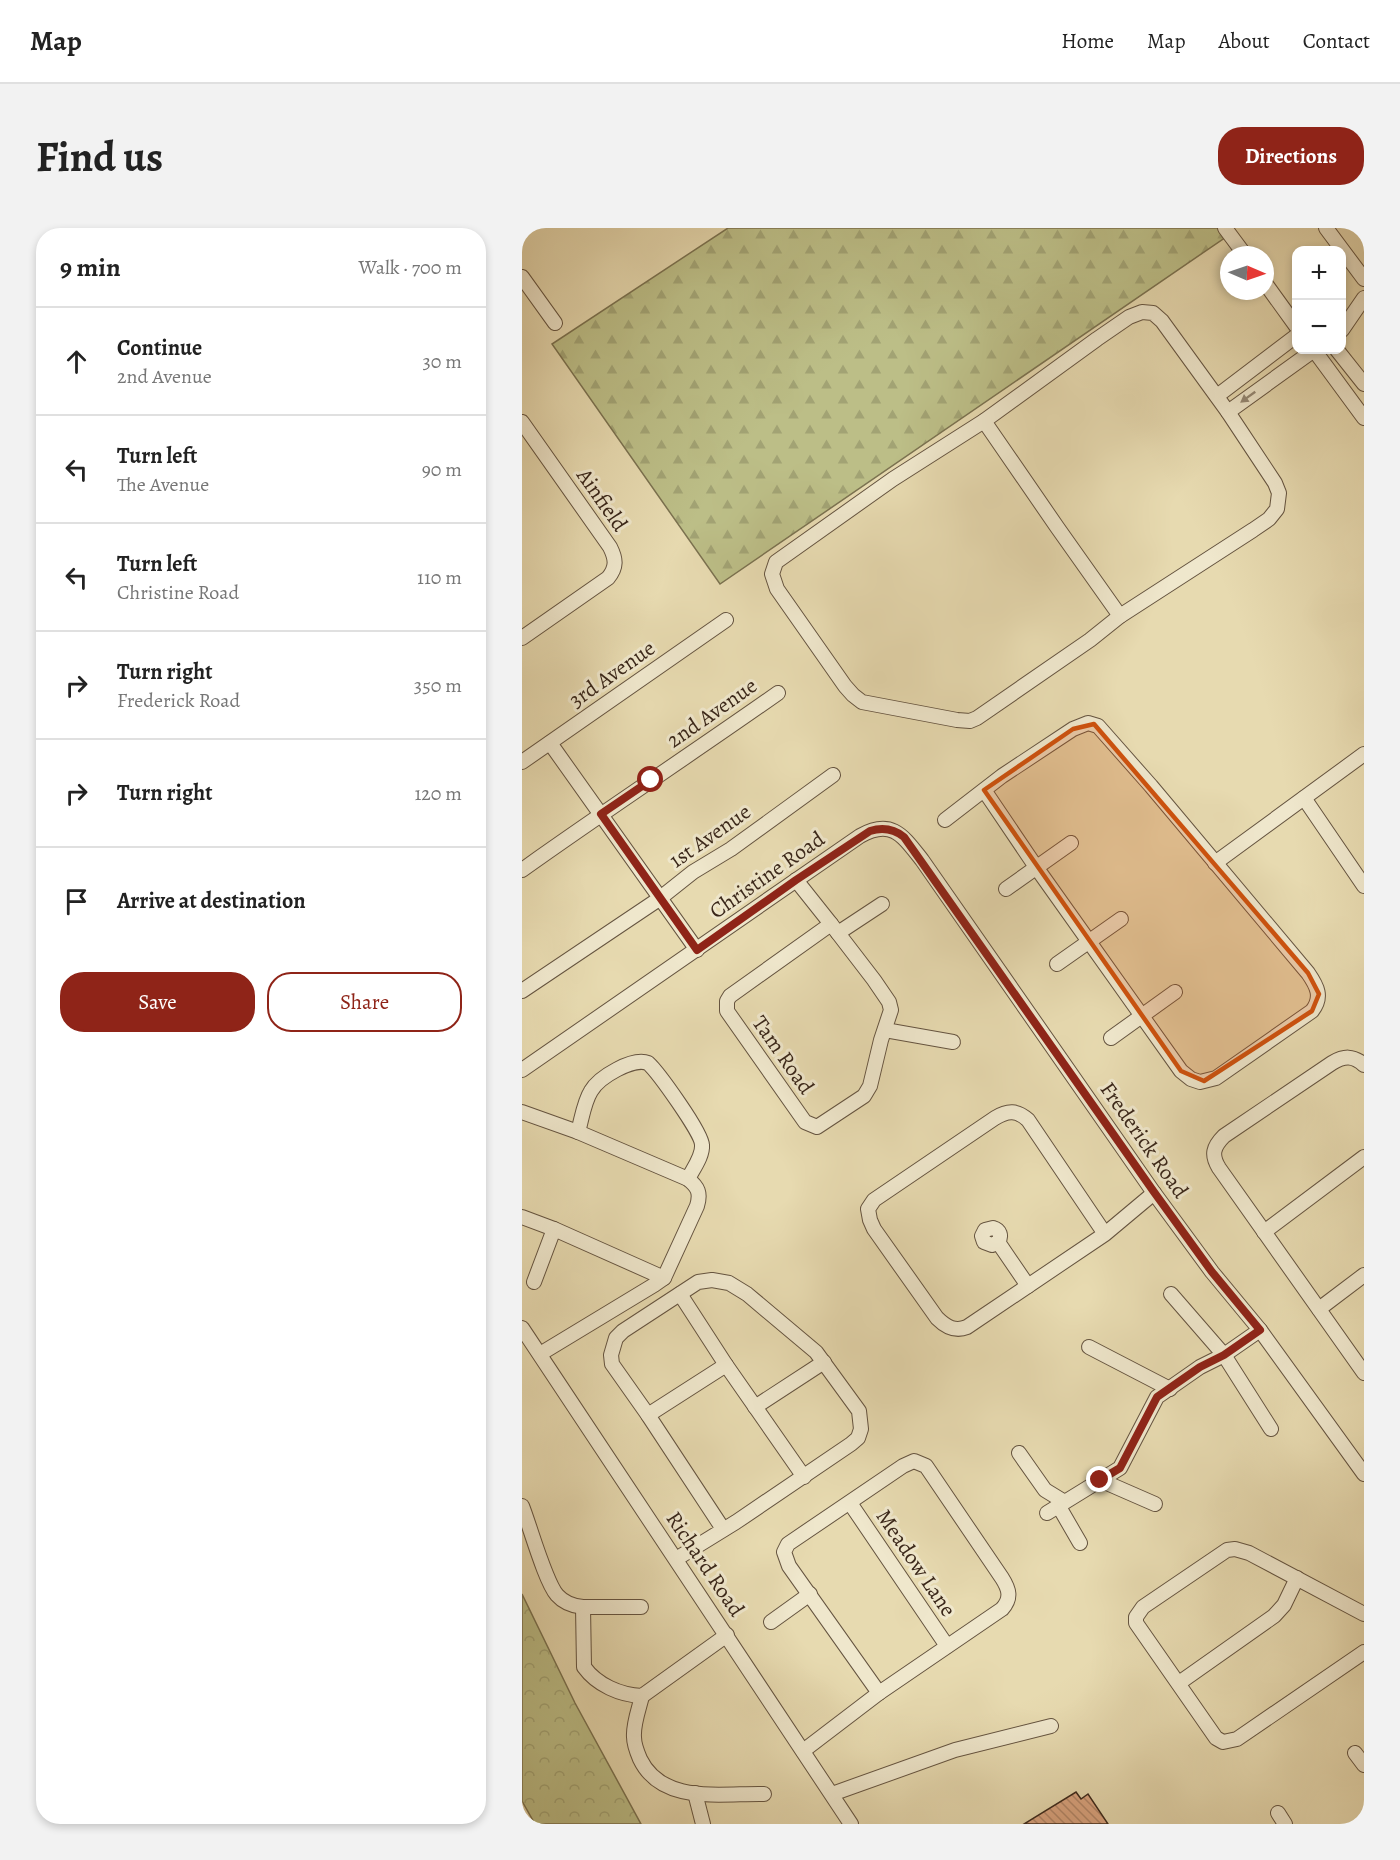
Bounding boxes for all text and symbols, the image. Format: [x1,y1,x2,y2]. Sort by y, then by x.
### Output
text: Map [30,22,82,60]
text: Home [1061,27,1114,55]
text: Map [1147,27,1185,55]
text: About [1218,27,1270,55]
text: Contact [1303,27,1370,55]
button: Directions [1218,127,1364,185]
text: Find us [36,128,163,185]
north arrow [1220,246,1274,300]
map controls [1292,246,1346,354]
button: + [1292,246,1346,300]
text: 9 min [60,250,121,285]
text: Walk · 700 m [359,254,462,281]
button: − [1292,300,1346,354]
text: Continue [117,333,202,363]
icon: ahead [60,345,93,378]
text: 30 m [422,348,462,375]
text: 2nd Avenue [117,363,212,390]
one-way arrow [1240,391,1256,403]
text: Turn left [117,441,197,471]
icon: left [60,453,93,486]
text: 90 m [422,456,462,483]
street label: Ainfield [569,462,635,538]
text: The Avenue [117,471,209,498]
text: Turn left [117,549,197,579]
icon: left [60,561,93,594]
text: 110 m [417,564,462,591]
text: Christine Road [117,579,239,606]
street label: 3rd Avenue [563,633,661,715]
text: Turn right [117,657,213,687]
icon: right [60,669,93,702]
street label: 2nd Avenue [661,671,763,755]
text: 350 m [414,672,462,699]
text: Frederick Road [117,687,240,714]
route start [637,766,663,792]
icon: right [60,777,93,810]
text: Turn right [117,778,213,808]
text: 120 m [414,780,462,807]
street label: 1st Avenue [663,797,757,875]
street label: Christine Road [703,824,831,926]
icon: arrive [60,885,93,918]
text: Arrive at destination [117,886,306,916]
button: Save [60,972,255,1032]
button: Share [267,972,462,1032]
street label: Tam Road [745,1010,821,1100]
street label: Frederick Road [1093,1076,1195,1204]
route end [1086,1466,1112,1492]
street label: Meadow Lane [869,1503,963,1623]
street label: Richard Road [659,1505,751,1623]

